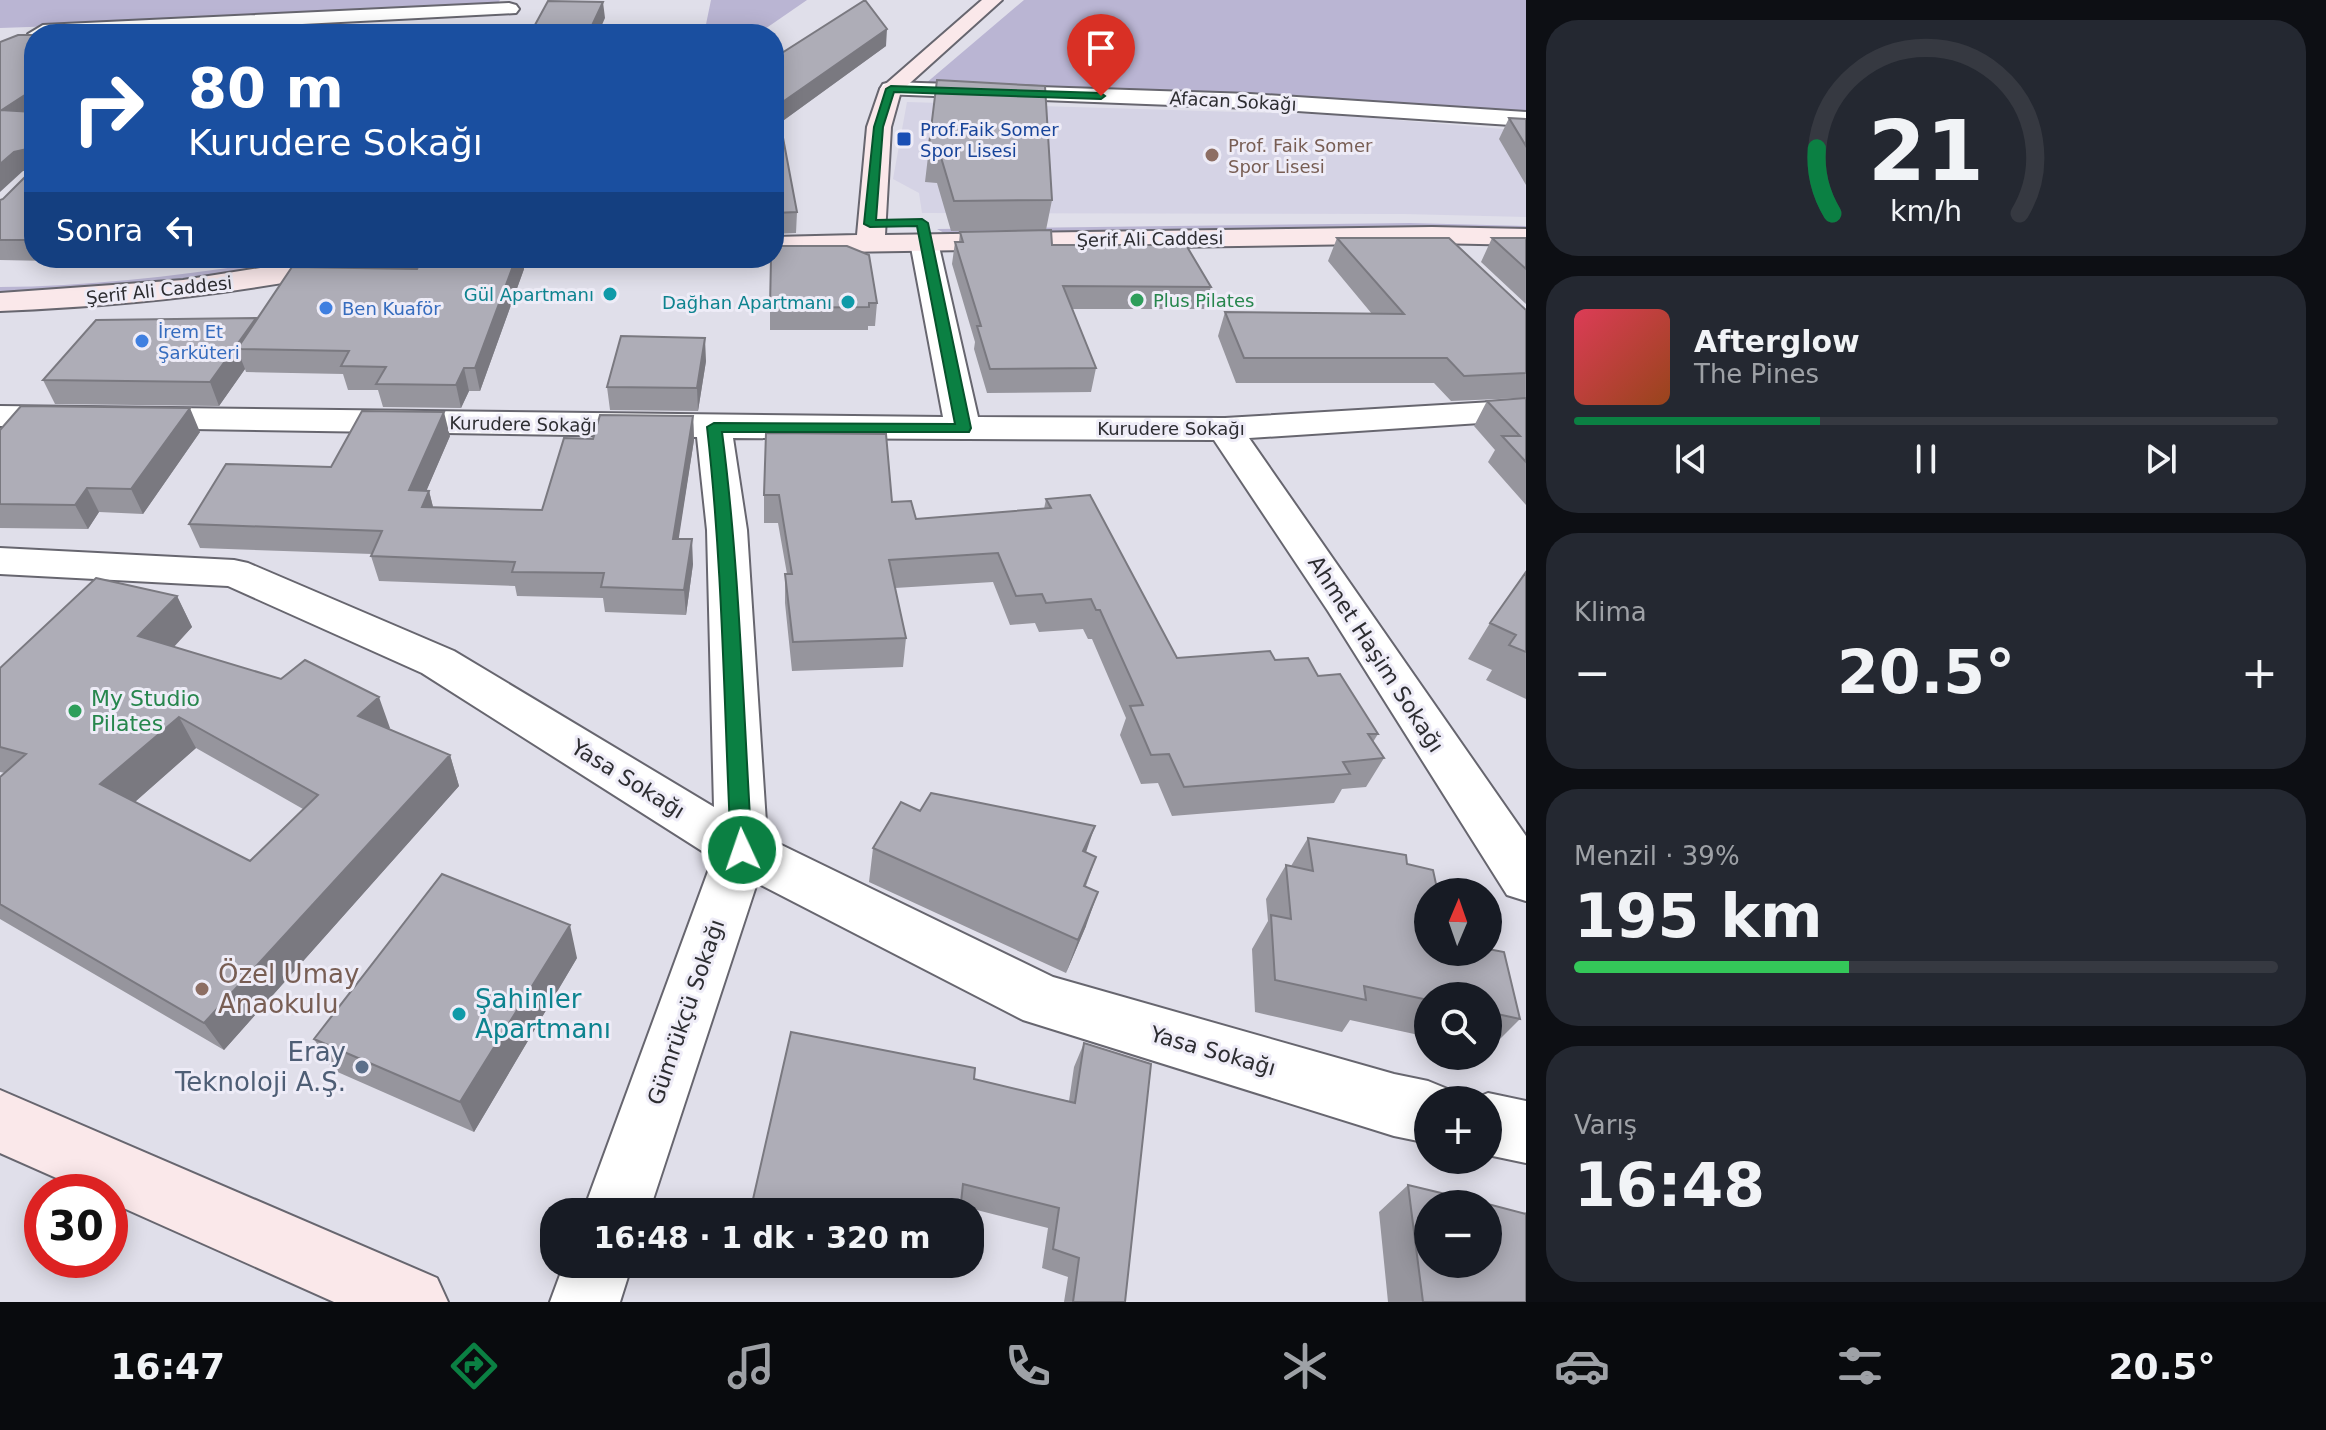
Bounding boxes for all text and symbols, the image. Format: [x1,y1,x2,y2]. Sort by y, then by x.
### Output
pin [1067,14.0,1135,96]
icon: arrive [1079,26,1123,70]
text: 80 m [188,55,344,120]
icon: right [56,56,160,160]
street label: Afacan Sokağı [1169,87,1297,115]
text: 21 [1868,103,1984,200]
place label: Prof.Faik Somer Spor Lisesi [920,119,1059,161]
text: Kurudere Sokağı [188,122,483,163]
marker: Prof.Faik Somer Spor Lisesi [895,130,913,148]
place label: Prof. Faik Somer Spor Lisesi [1228,135,1373,177]
marker: Prof. Faik Somer Spor Lisesi [1203,146,1221,164]
text: km/h [1890,194,1962,228]
icon: left [159,208,203,252]
text: Sonra [56,213,143,248]
street label: Şerif Ali Caddesi [1076,227,1224,251]
street label: Şerif Ali Caddesi [85,272,233,308]
place label: Gül Apartmanı [464,284,594,305]
marker: Gül Apartmanı [601,285,619,303]
place label: Plus Pilates [1153,290,1254,311]
marker: Plus Pilates [1128,291,1146,309]
place label: Dağhan Apartmanı [662,292,832,313]
marker: Dağhan Apartmanı [839,293,857,311]
place label: Ben Kuaför [342,298,441,319]
marker: Ben Kuaför [317,299,335,317]
place label: İrem Et Şarküteri [158,321,240,363]
text: Afterglow [1694,324,1860,359]
marker: İrem Et Şarküteri [133,332,151,350]
text: The Pines [1694,359,1819,389]
street label: Kurudere Sokağı [449,412,597,436]
street label: Kurudere Sokağı [1097,418,1245,439]
icon: previous [1669,437,1713,481]
icon: pause [1904,437,1948,481]
icon: next [2139,437,2183,481]
street label: Ahmet Haşim Sokağı [1303,551,1449,757]
text: Klima [1574,597,1647,627]
text: 20.5° [1837,637,2015,707]
text: − [1574,647,1611,698]
text: + [2241,647,2278,698]
place label: My Studio Pilates [91,686,200,736]
marker: My Studio Pilates [66,702,84,720]
street label: Yasa Sokağı [566,734,689,824]
position arrow [700,808,784,892]
text: Menzil · 39% [1574,841,1740,871]
north arrow [1414,878,1502,966]
map controls [1414,878,1502,1278]
text: 195 km [1574,881,1823,951]
street label: Gümrükçü Sokağı [643,916,729,1108]
place label: Özel Umay Anaokulu [218,958,359,1019]
marker: Özel Umay Anaokulu [193,980,211,998]
button: search [1414,982,1502,1070]
place label: Şahinler Apartmanı [475,984,611,1044]
marker: Şahinler Apartmanı [450,1005,468,1023]
street label: Yasa Sokağı [1147,1021,1279,1081]
place label: Eray Teknoloji A.Ş. [174,1037,346,1097]
marker: Eray Teknoloji A.Ş. [353,1058,371,1076]
button: + [1414,1086,1502,1174]
text: Varış [1574,1110,1637,1140]
text: 16:48 [1574,1150,1765,1220]
speed limit sign: 30 [24,1174,128,1278]
button: − [1414,1190,1502,1278]
text: 16:48 · 1 dk · 320 m [593,1220,931,1255]
icon: directions [446,1338,502,1394]
icon: music [723,1338,779,1394]
icon: phone [1000,1338,1056,1394]
icon: climate [1277,1338,1333,1394]
icon: car [1554,1338,1610,1394]
icon: filters [1832,1338,1888,1394]
text: 16:47 [111,1346,225,1387]
text: 20.5° [2109,1346,2215,1387]

